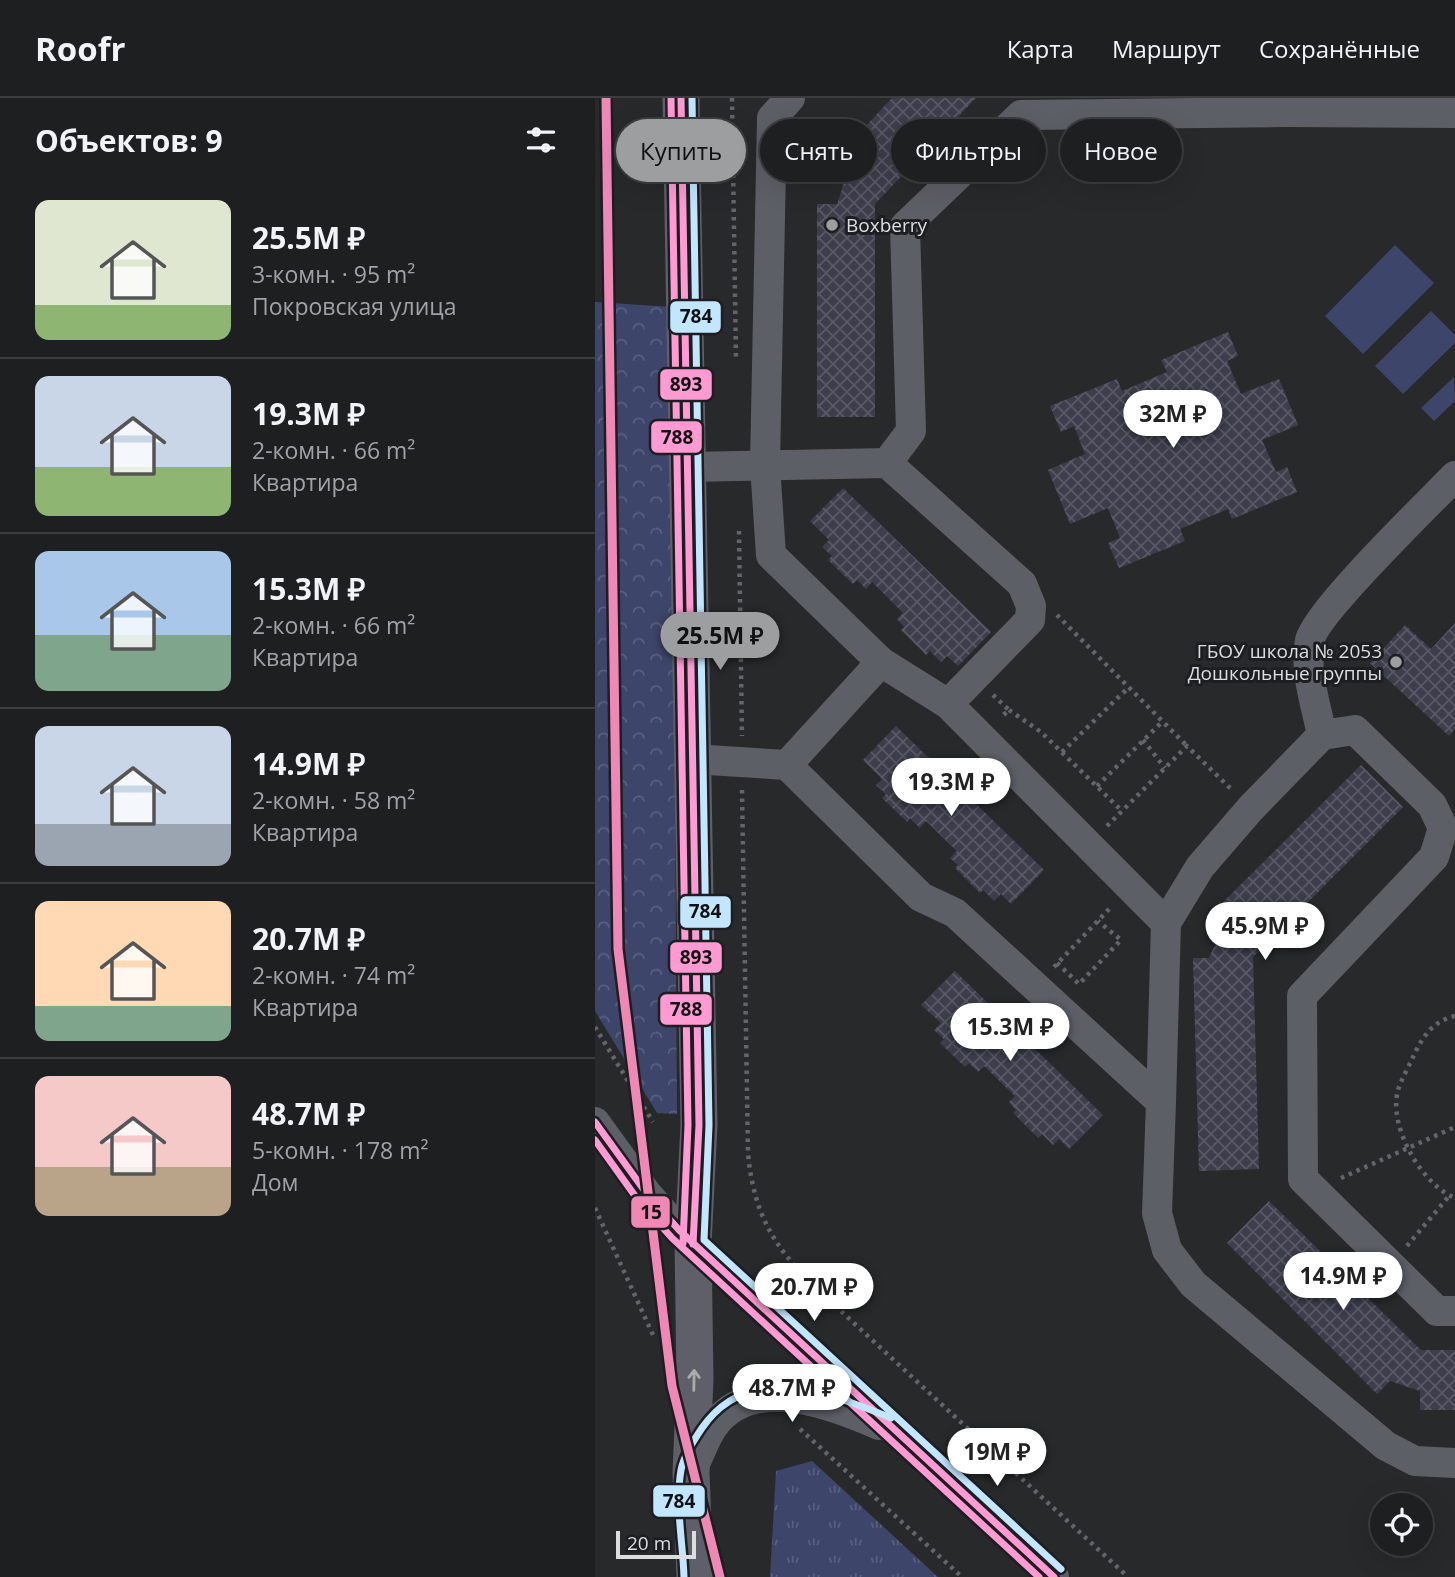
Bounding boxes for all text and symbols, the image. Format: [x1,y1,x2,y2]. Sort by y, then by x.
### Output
text: Roofr [35,26,125,71]
text: Карта [1007,32,1074,65]
text: Маршрут [1112,32,1221,65]
text: Сохранённые [1259,32,1420,65]
chip: Купить [616,119,746,182]
chip: Снять [760,119,877,182]
chip: Фильтры [891,119,1046,182]
chip: Новое [1060,119,1182,182]
text: Объектов: 9 [35,120,223,161]
icon: filters [522,121,560,159]
place label: Boxberry [846,212,927,238]
text: 25.5M ₽ [252,217,366,258]
marker: Boxberry [824,217,840,233]
icon: home [91,228,175,312]
text: 3-комн. · 95 m² [252,258,415,290]
text: Покровская улица [252,290,456,322]
line badge: 784 [669,300,722,334]
text: 784 [680,303,712,329]
line badge: 893 [659,368,713,401]
text: 893 [670,371,702,397]
pin: 32M ₽ [1124,390,1222,450]
text: 19.3M ₽ [252,393,366,434]
text: 32M ₽ [1139,397,1207,429]
icon: home [91,404,175,488]
line badge: 788 [650,420,703,454]
text: 788 [661,424,693,450]
text: 2-комн. · 66 m² [252,434,415,466]
text: Квартира [252,466,358,498]
text: 15.3M ₽ [252,568,366,609]
icon: home [91,579,175,663]
text: 2-комн. · 66 m² [252,609,415,641]
pin: 25.5M ₽ [655,612,785,672]
text: 25.5M ₽ [676,619,764,651]
place label: ГБОУ школа № 2053 Дошкольные группы [1188,638,1382,686]
text: Квартира [252,641,358,673]
marker: ГБОУ школа № 2053 Дошкольные группы [1388,654,1404,670]
text: 14.9M ₽ [252,743,366,784]
icon: home [91,754,175,838]
pin: 19.3M ₽ [886,758,1016,818]
text: 19.3M ₽ [907,765,995,797]
text: 2-комн. · 58 m² [252,784,415,816]
text: Квартира [252,816,358,848]
line badge: 784 [679,895,732,929]
text: 784 [689,898,721,924]
pin: 45.9M ₽ [1200,902,1330,962]
text: 45.9M ₽ [1221,909,1309,941]
text: 20.7M ₽ [252,918,366,959]
icon: home [91,929,175,1013]
line badge: 893 [669,941,723,974]
text: 893 [680,944,712,970]
text: 2-комн. · 74 m² [252,959,415,991]
text: Квартира [252,991,358,1023]
line badge: 788 [659,993,713,1026]
text: 788 [670,996,702,1022]
pin: 15.3M ₽ [945,1004,1075,1063]
text: 15.3M ₽ [966,1010,1054,1042]
text: 48.7M ₽ [252,1093,366,1134]
icon: home [91,1104,175,1188]
text: 5-комн. · 178 m² [252,1134,428,1166]
text: Дом [252,1166,298,1198]
line badge: 15 [630,1195,671,1229]
text: 15 [640,1199,662,1225]
pin: 14.9M ₽ [1278,1252,1408,1312]
text: 14.9M ₽ [1299,1259,1387,1291]
pin: 20.7M ₽ [749,1264,879,1323]
text: 20.7M ₽ [770,1270,858,1302]
pin: 48.7M ₽ [727,1364,857,1424]
one-way arrow [687,1369,701,1392]
text: 48.7M ₽ [748,1371,836,1403]
pin: 19M ₽ [948,1428,1046,1488]
text: 19M ₽ [963,1435,1031,1467]
line badge: 784 [652,1484,706,1518]
text: 784 [663,1488,695,1514]
map controls [1370,1493,1433,1556]
button: locate [1370,1493,1433,1556]
scale bar [616,1528,697,1560]
text: 20 m [627,1530,671,1556]

